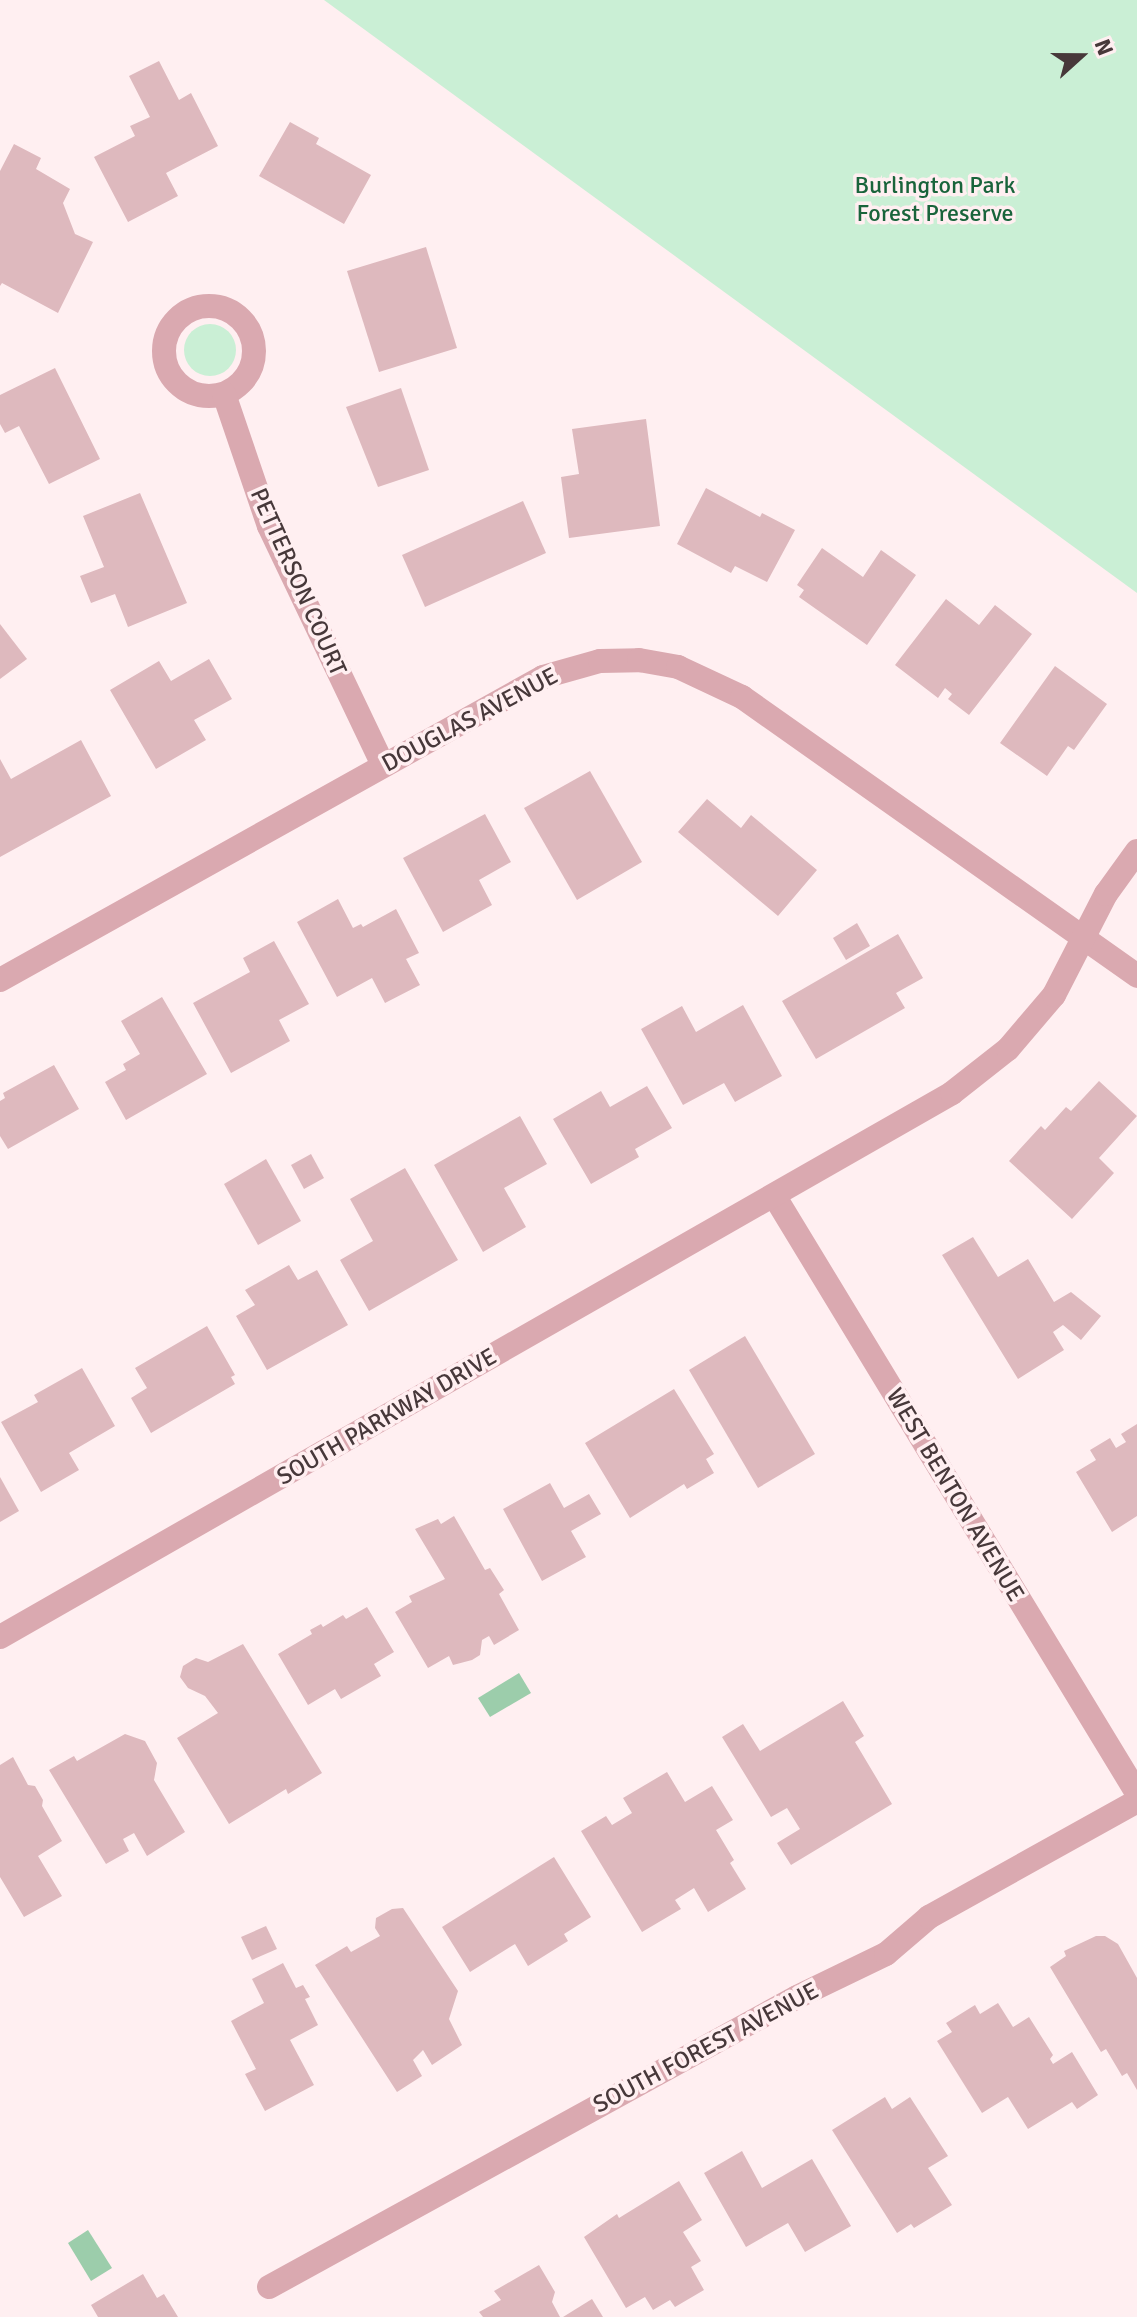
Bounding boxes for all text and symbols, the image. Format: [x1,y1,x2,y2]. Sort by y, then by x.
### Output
north arrow [1041,16,1121,96]
text: N [1089,35,1119,59]
park label: Burlington Park Forest Preserve [855,172,1015,228]
street label: PETTERSON COURT [244,484,352,680]
street label: DOUGLAS AVENUE [377,662,563,778]
street label: SOUTH PARKWAY DRIVE [272,1342,502,1492]
street label: WEST BENTON AVENUE [880,1383,1030,1607]
street label: SOUTH FOREST AVENUE [588,1976,824,2120]

